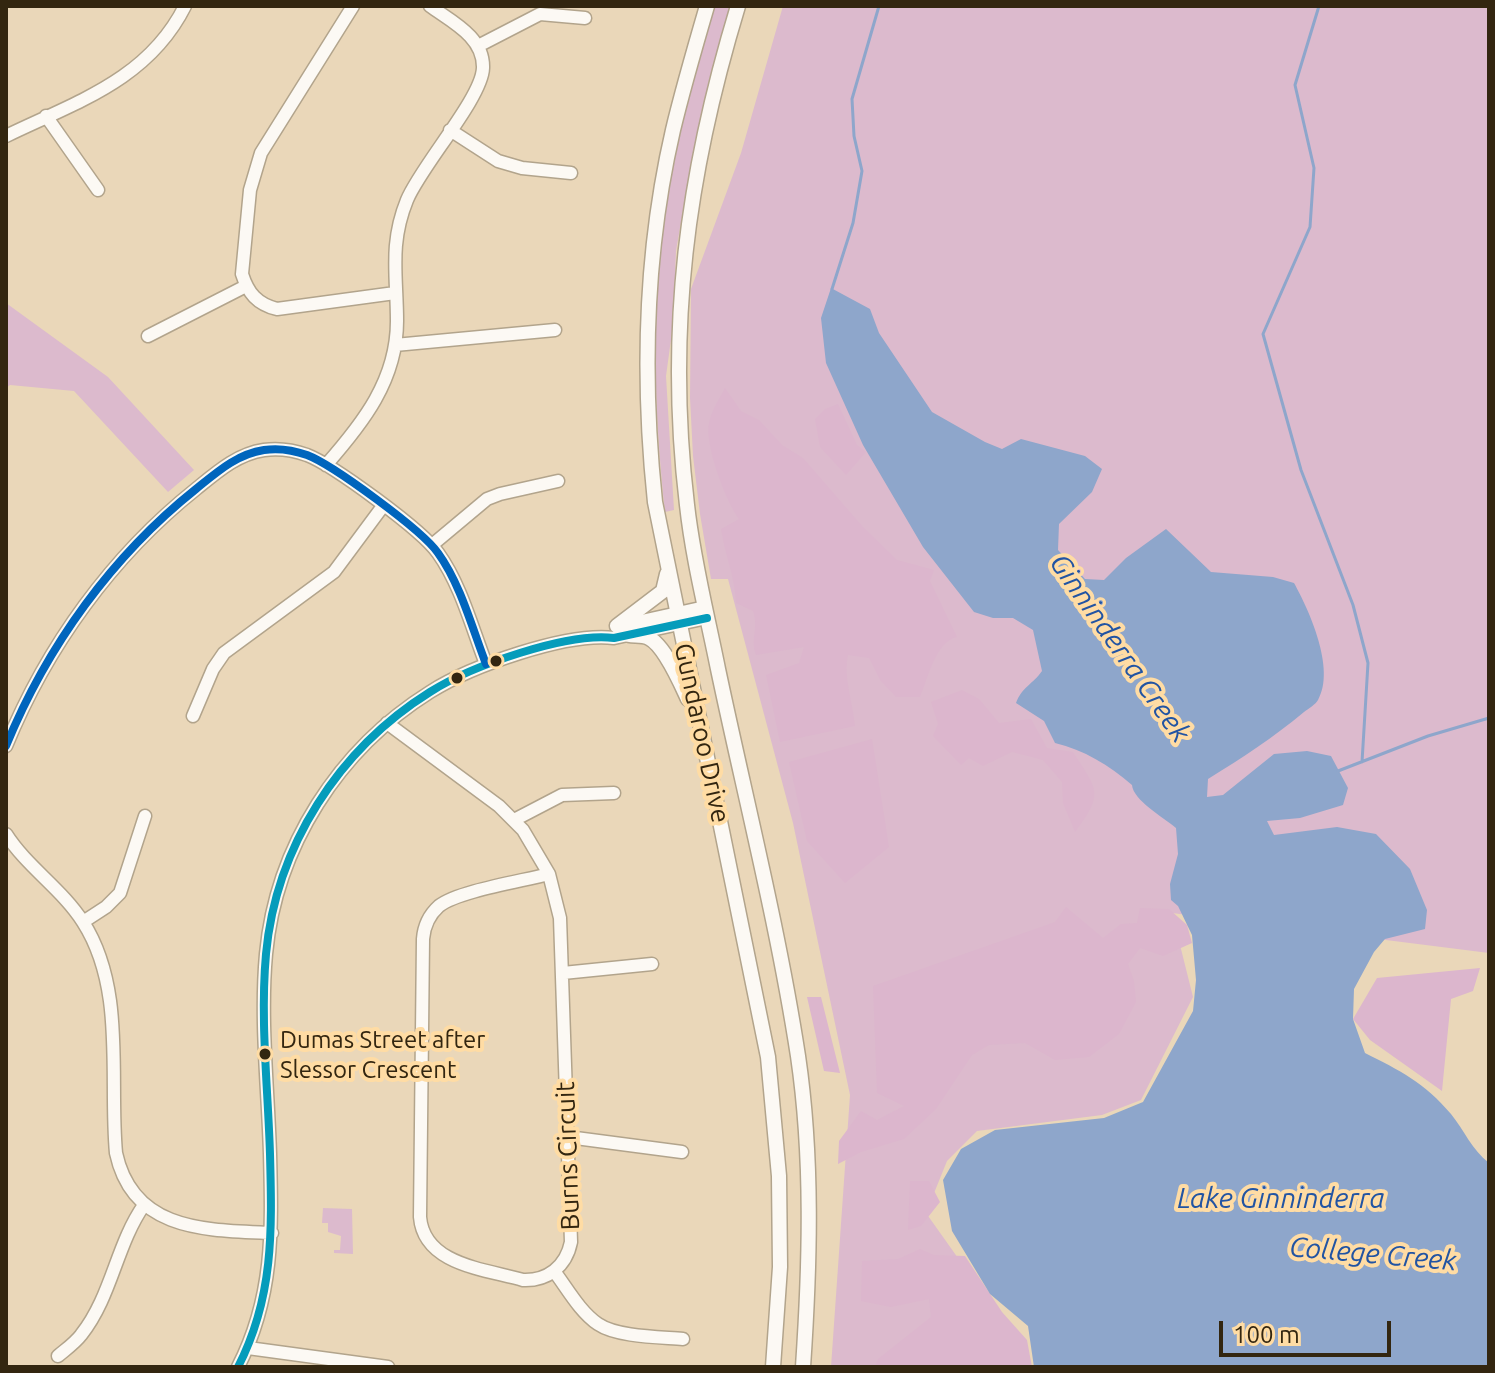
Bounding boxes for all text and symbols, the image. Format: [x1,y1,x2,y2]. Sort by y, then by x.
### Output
water label: Ginninderra Creek [1042,547,1198,749]
street label: Gundaroo Drive [668,640,736,826]
unlabelled marker [488,653,504,669]
unlabelled marker [449,670,465,686]
place label: Dumas Street after Slessor Crescent [280,1026,485,1082]
marker: Dumas Street after Slessor Crescent [257,1046,273,1062]
street label: Burns Circuit [550,1081,586,1231]
water label: Lake Ginninderra [1177,1182,1385,1216]
water label: College Creek [1288,1230,1458,1278]
scale bar [1223,1305,1395,1355]
text: 100 m [1233,1321,1300,1348]

